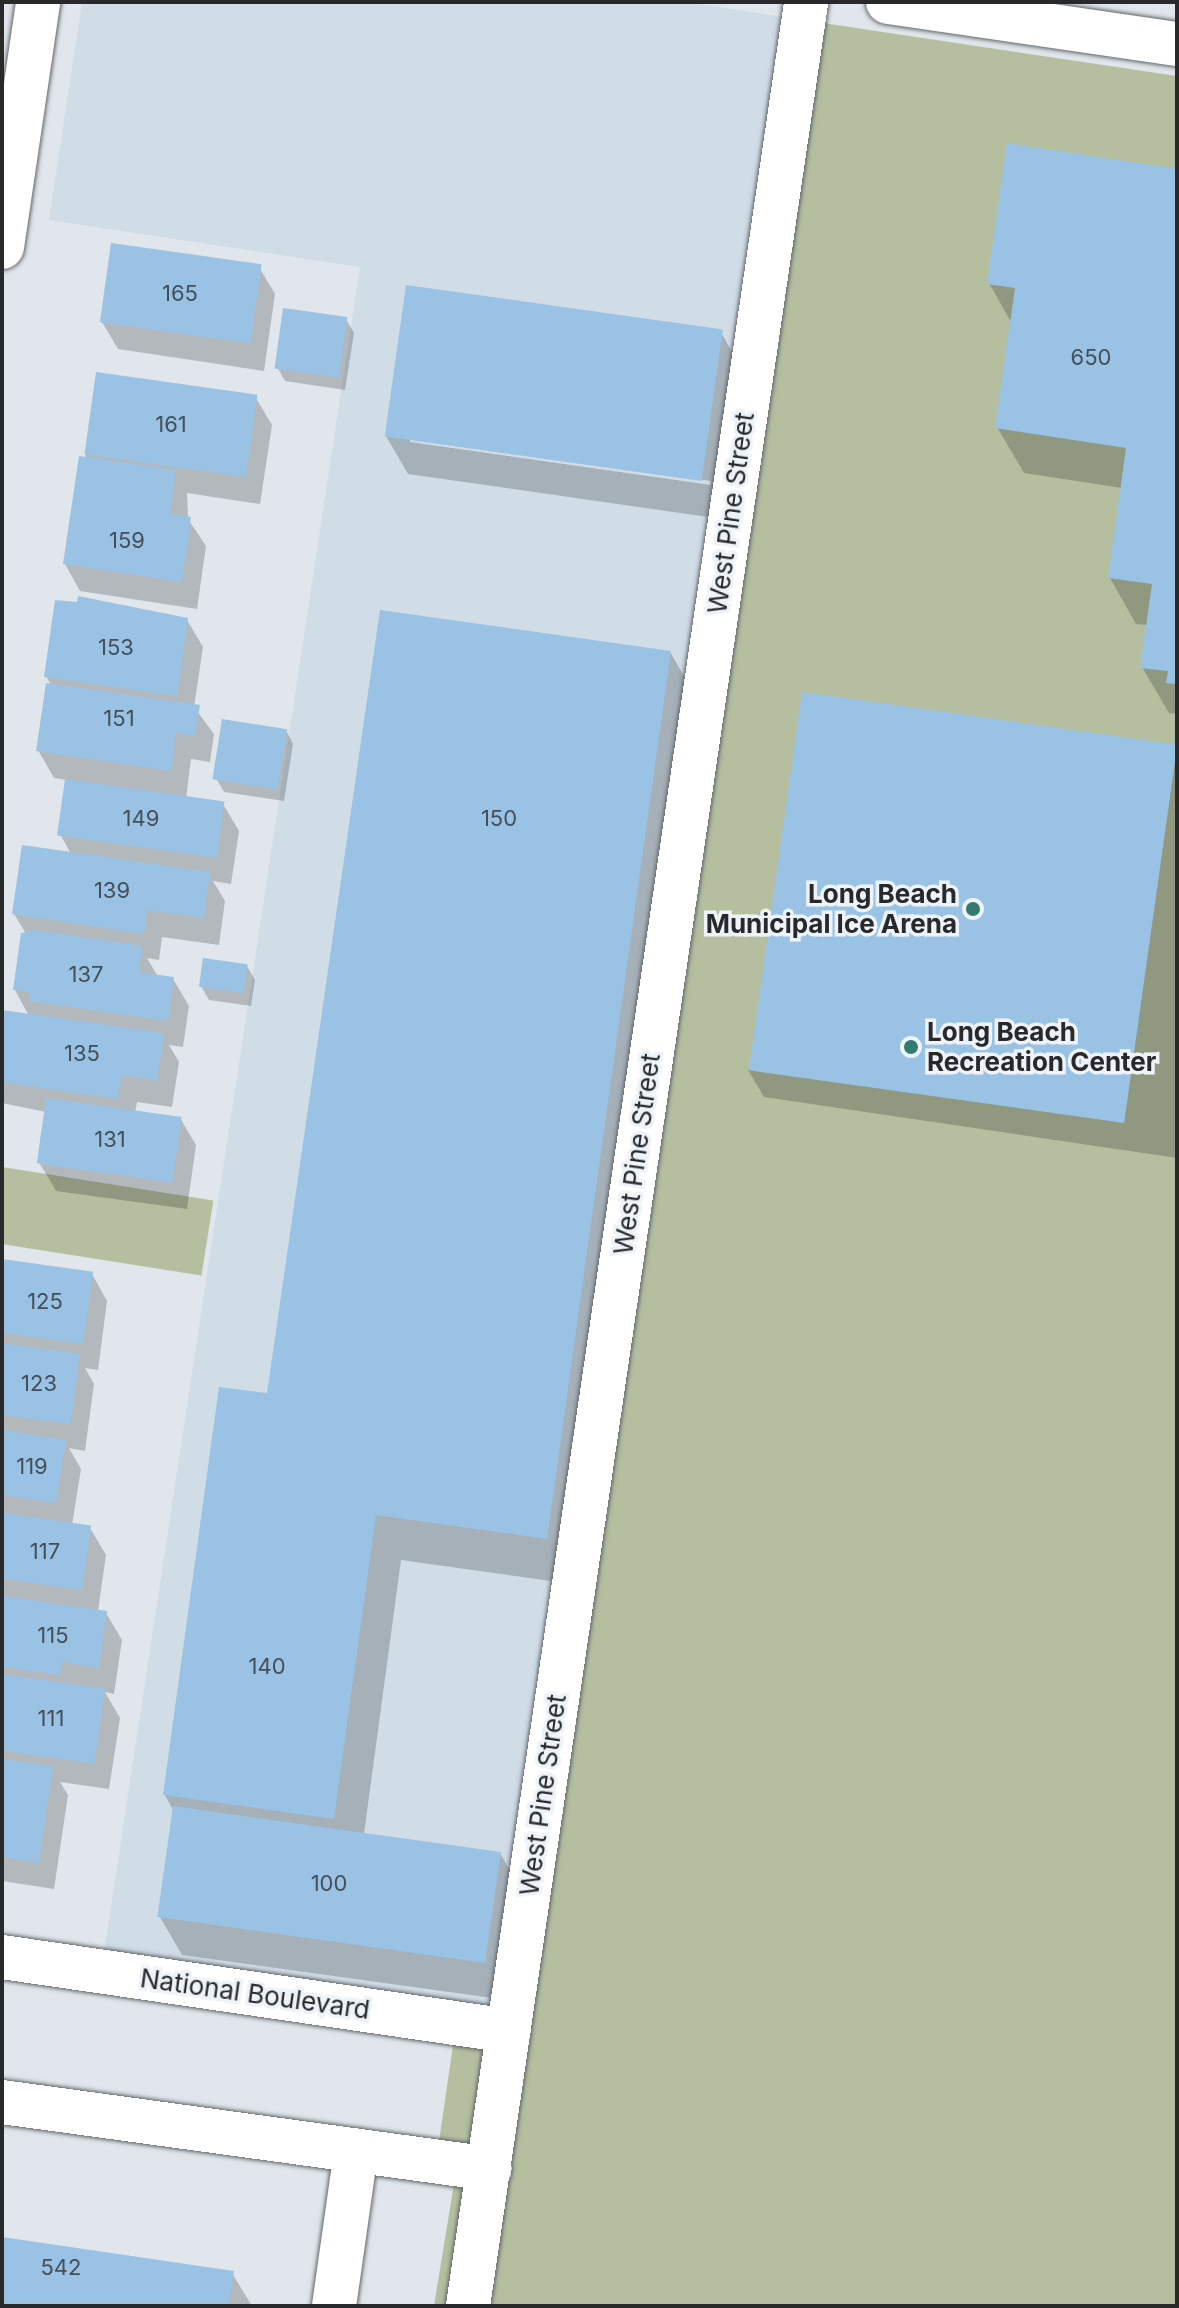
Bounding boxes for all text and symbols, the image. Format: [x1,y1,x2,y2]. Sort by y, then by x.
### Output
house number: 165 [162,281,198,307]
house number: 650 [1071,345,1111,371]
street label: West Pine Street [701,410,761,616]
house number: 161 [155,412,187,438]
house number: 159 [109,528,145,554]
house number: 153 [98,635,134,661]
house number: 151 [103,706,135,732]
house number: 149 [123,806,159,832]
house number: 150 [481,806,517,832]
house number: 139 [94,878,130,904]
place label: Long Beach Municipal Ice Arena [706,878,957,940]
marker: Long Beach Municipal Ice Arena [964,900,982,918]
house number: 137 [69,962,103,988]
place label: Long Beach Recreation Center [927,1016,1156,1078]
marker: Long Beach Recreation Center [902,1038,920,1056]
house number: 135 [64,1041,100,1067]
street label: West Pine Street [607,1051,667,1257]
house number: 131 [94,1127,126,1153]
house number: 125 [27,1289,63,1315]
house number: 123 [21,1371,57,1397]
house number: 119 [16,1454,48,1480]
house number: 117 [30,1539,60,1565]
house number: 115 [37,1623,69,1649]
house number: 140 [248,1654,286,1680]
street label: West Pine Street [513,1692,573,1898]
house number: 111 [38,1706,64,1732]
house number: 100 [311,1871,347,1897]
street label: National Boulevard [138,1962,372,2026]
house number: 542 [40,2255,82,2281]

